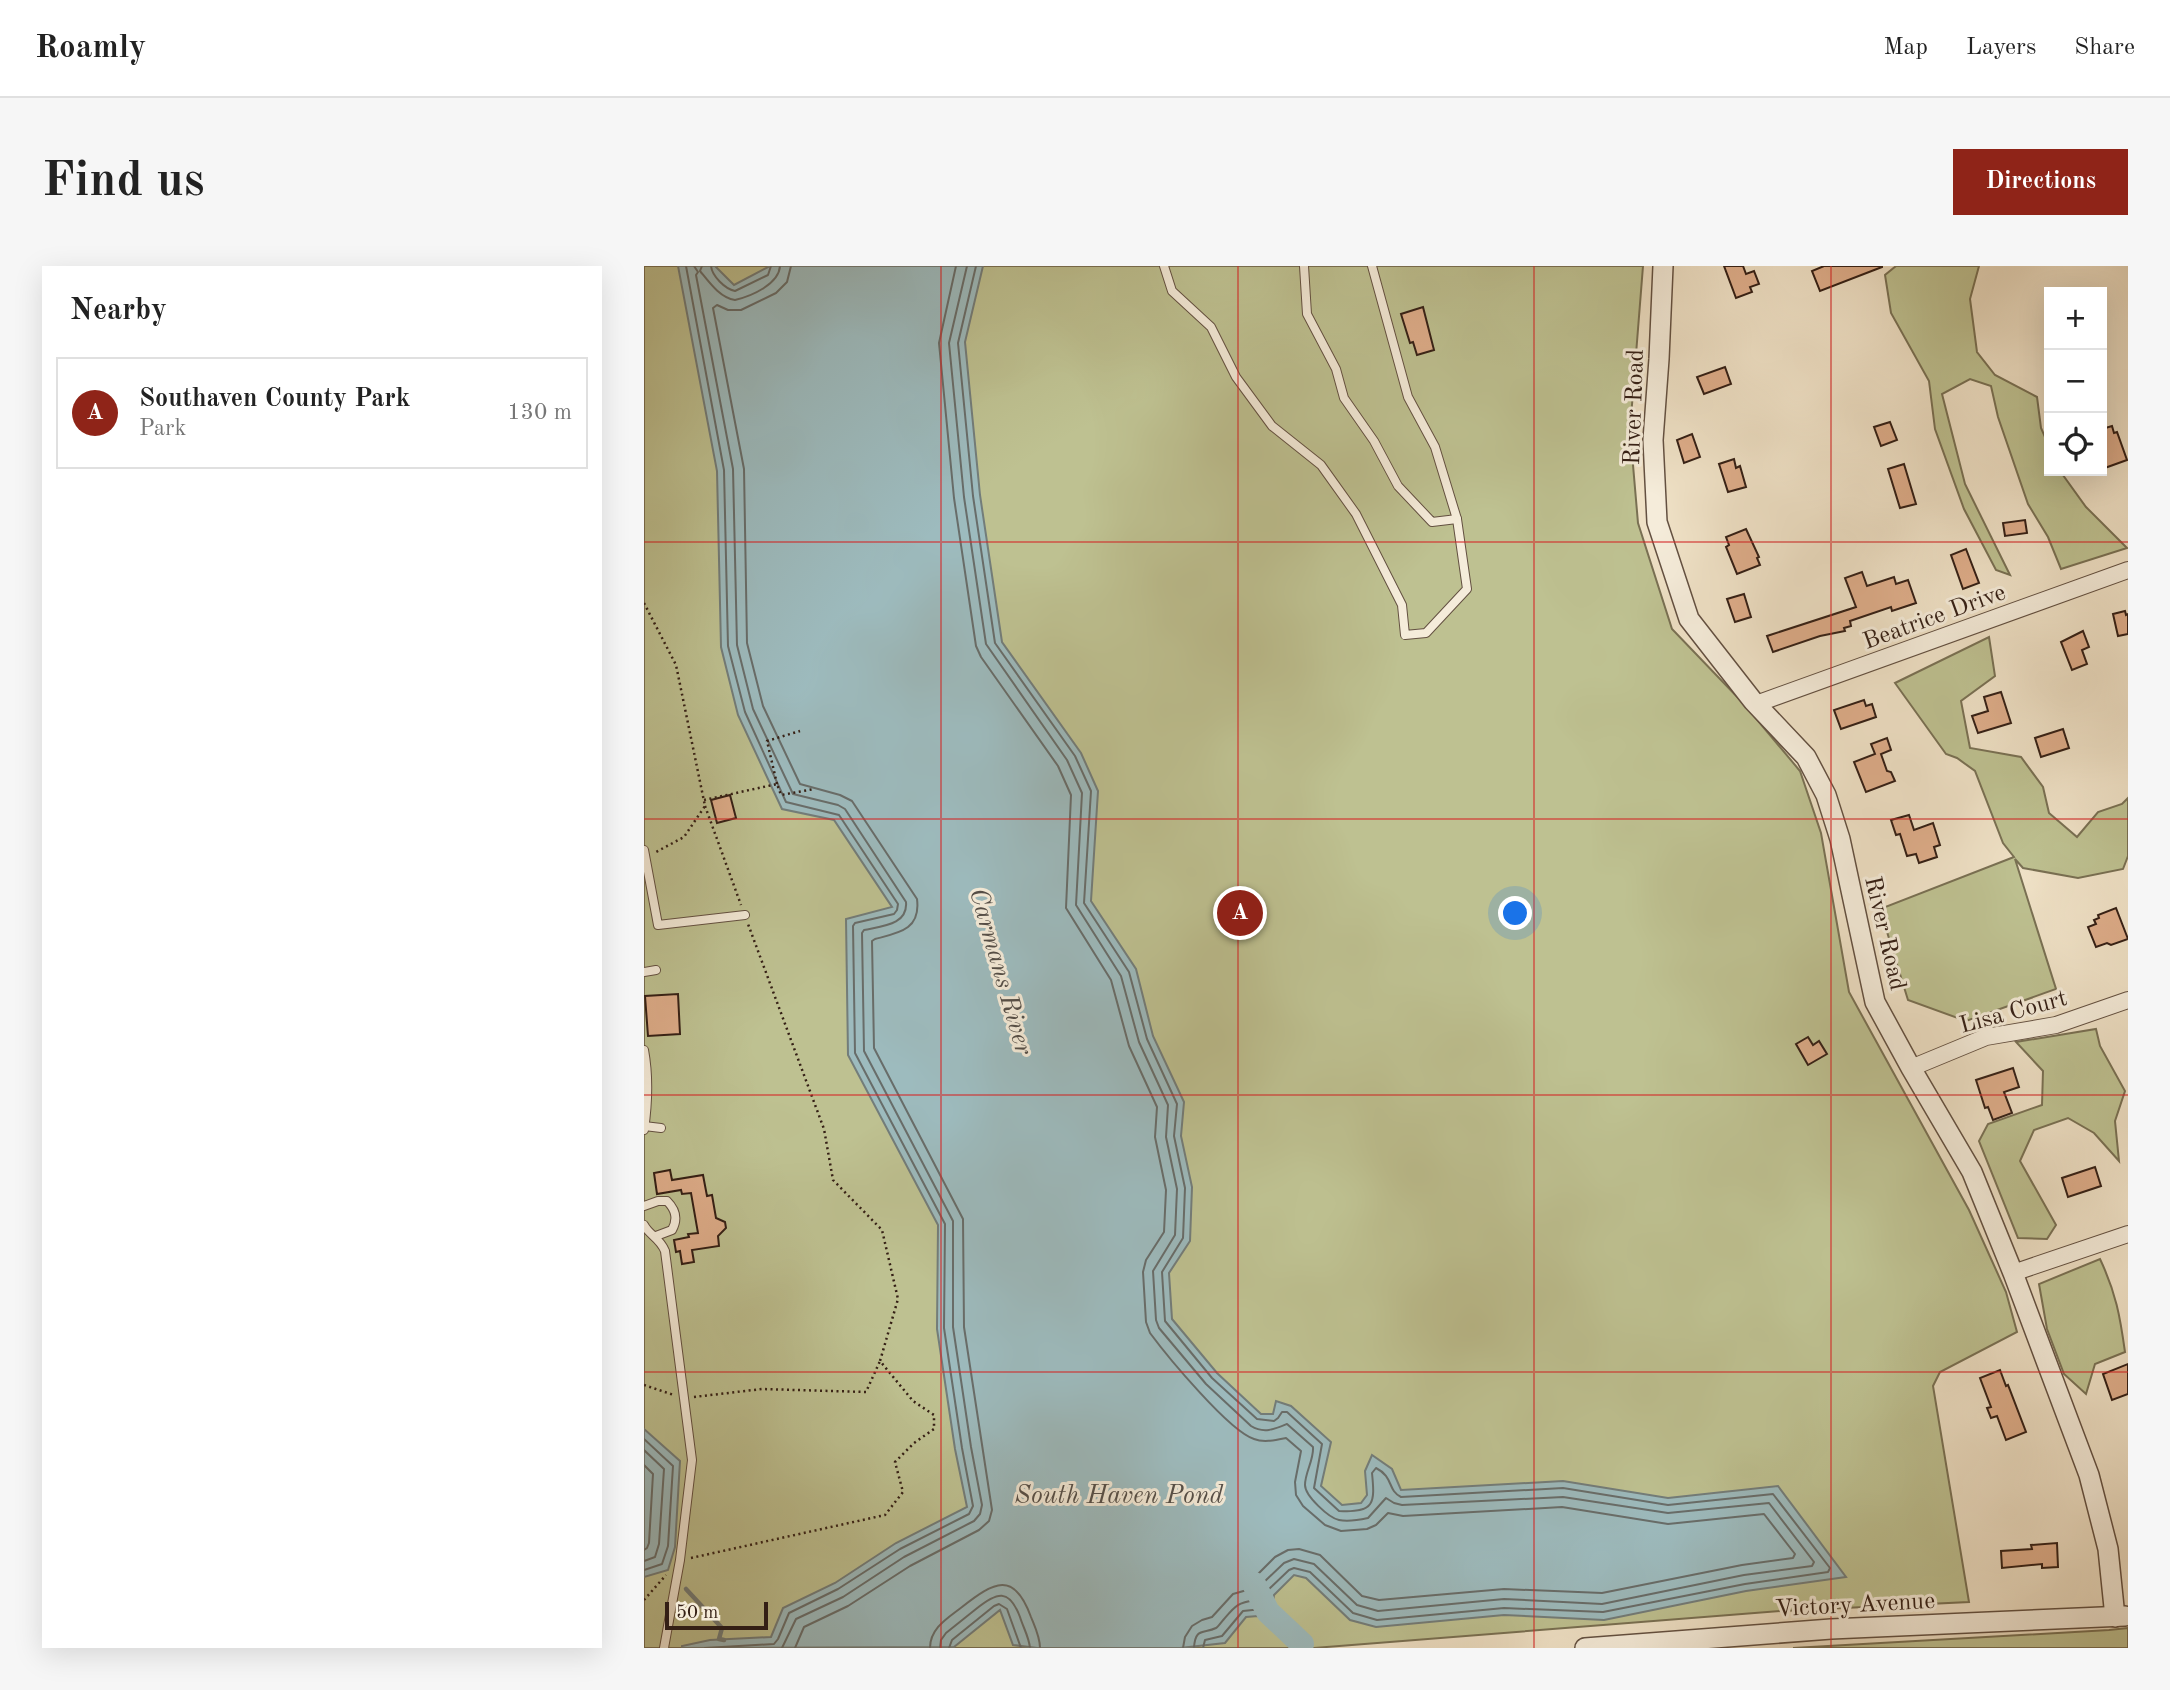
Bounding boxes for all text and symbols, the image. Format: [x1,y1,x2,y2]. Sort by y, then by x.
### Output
text: Roamly [35,32,146,65]
text: Map [1884,36,1928,60]
text: Layers [1966,36,2036,60]
text: Share [2074,36,2135,60]
button: Directions [1953,149,2128,215]
text: Find us [42,158,205,207]
map controls [2044,287,2107,476]
button: + [2044,287,2107,350]
text: Nearby [70,296,167,326]
street label: River Road [1621,349,1649,466]
button: − [2044,350,2107,413]
text: Southaven County Park [139,386,410,412]
text: A [86,401,104,424]
text: 130 m [507,401,572,424]
button: locate [2044,413,2107,476]
text: Park [139,417,186,440]
street label: Beatrice Drive [1860,581,2009,655]
street label: River Road [1859,874,1909,993]
water label: Carmans River [964,885,1037,1059]
pin: A [1217,887,1263,939]
your location [1498,896,1532,930]
street label: Lisa Court [1957,987,2070,1039]
water label: South Haven Pond [1015,1483,1224,1509]
street label: Victory Avenue [1774,1590,1936,1622]
scale bar [665,1599,768,1631]
text: 50 m [676,1604,718,1623]

